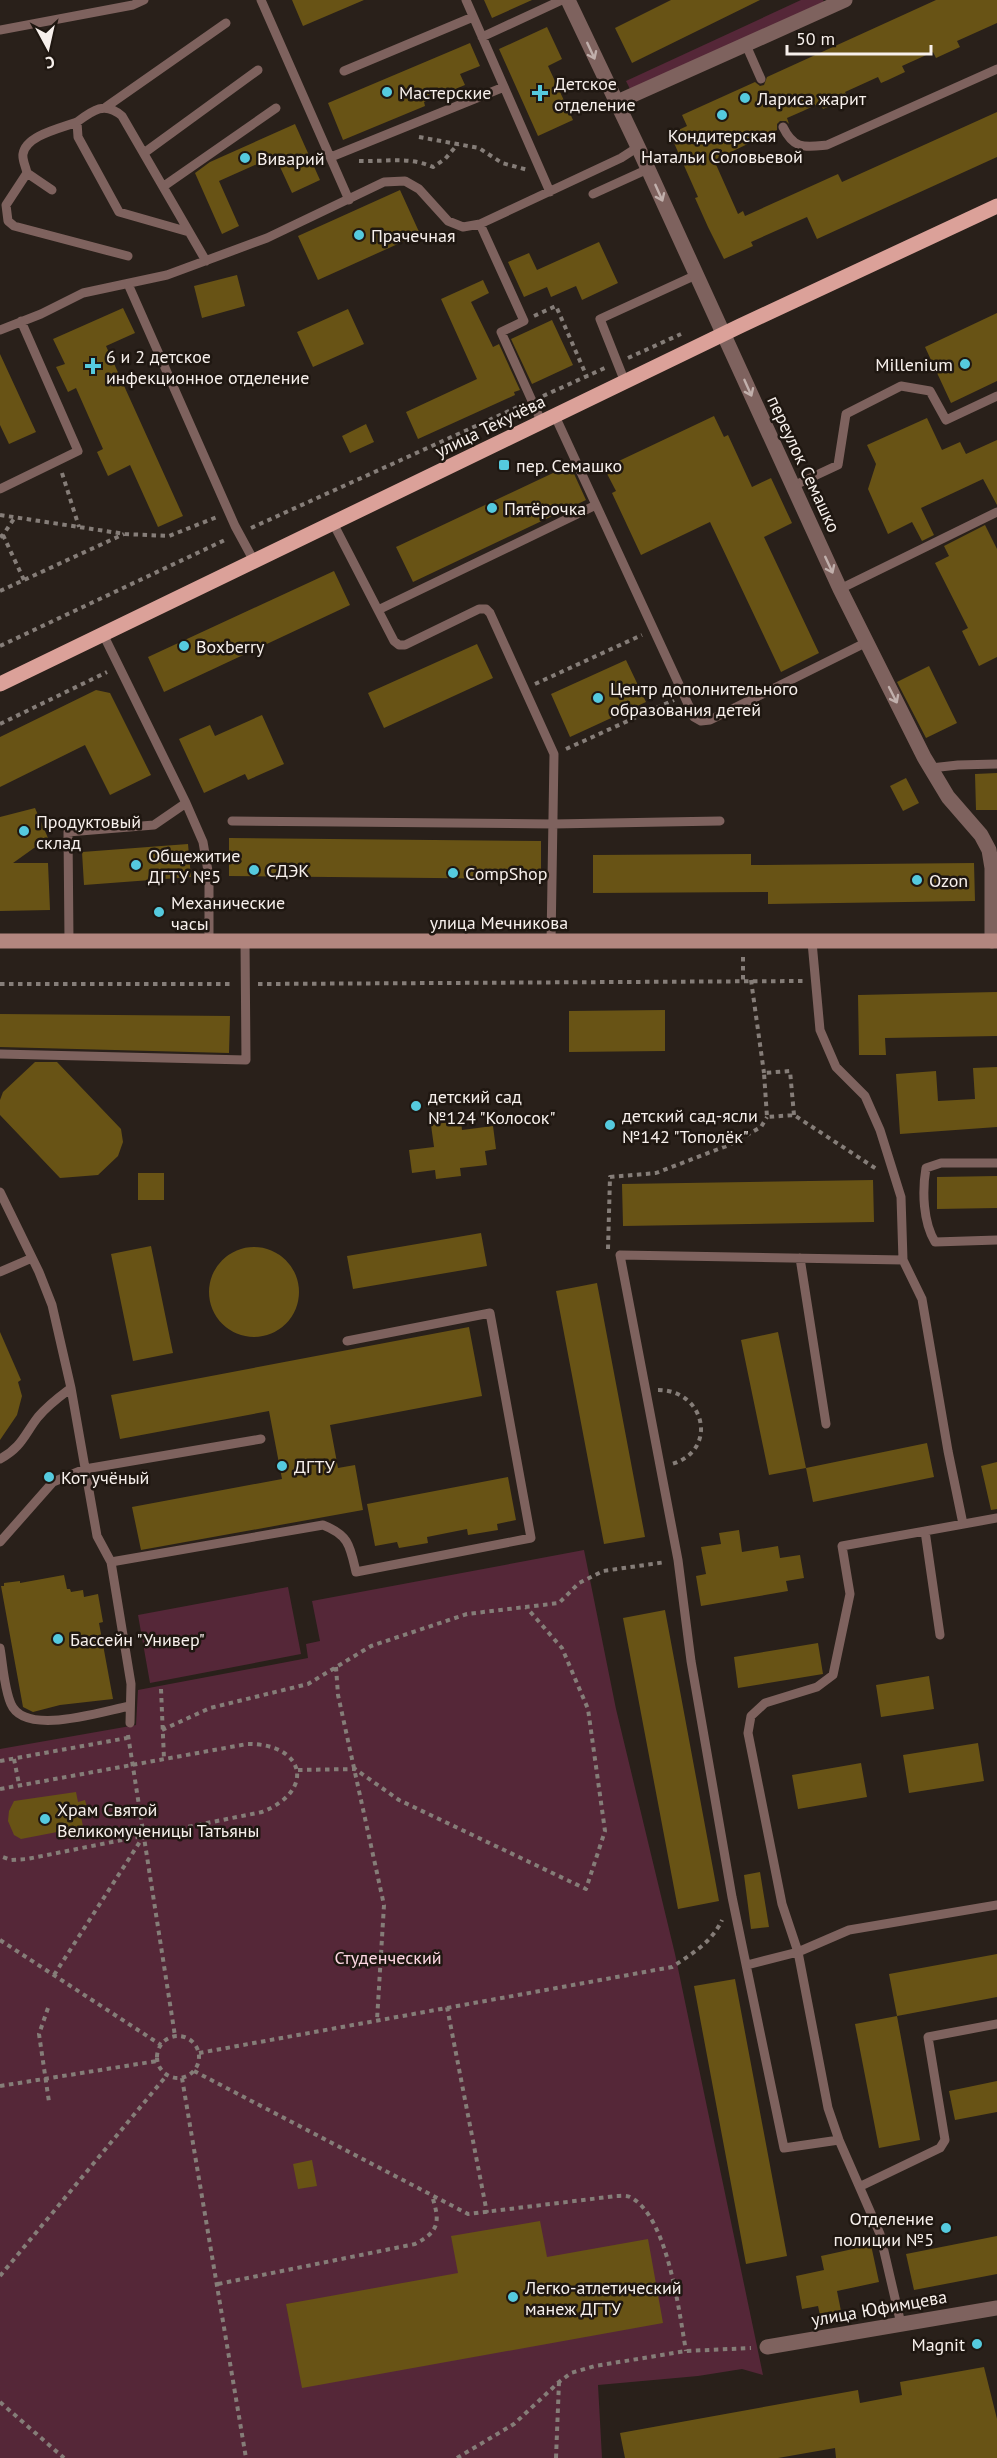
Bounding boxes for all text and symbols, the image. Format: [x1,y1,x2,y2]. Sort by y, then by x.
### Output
north arrow [18,18,78,78]
scale bar [787,18,931,56]
text: 50 m [796,27,835,50]
one-way arrow [586,42,598,60]
text: С [44,52,56,73]
place label: Детское отделение [554,72,636,116]
place label: Мастерские [399,81,491,104]
marker: Детское отделение [531,84,549,102]
marker: Мастерские [380,85,394,99]
place label: Лариса жарит [756,87,867,110]
marker: Лариса жарит [738,91,752,105]
marker: Кондитерская Натальи Соловьевой [715,108,729,122]
place label: Кондитерская Натальи Соловьевой [641,124,803,168]
place label: Виварий [257,147,325,170]
marker: Виварий [238,151,252,165]
one-way arrow [654,184,665,202]
place label: Прачечная [371,224,456,247]
marker: Прачечная [352,228,366,242]
place label: 6 и 2 детское инфекционное отделение [106,345,309,389]
place label: Millenium [875,353,953,376]
marker: 6 и 2 детское инфекционное отделение [84,357,102,375]
marker: Millenium [958,357,972,371]
one-way arrow [742,379,754,397]
street label: улица Текучёва [431,389,549,463]
street label: переулок Семашко [762,392,846,536]
place label: пер. Семашко [516,454,622,477]
marker: пер. Семашко [497,458,511,472]
place label: Пятёрочка [504,497,586,520]
marker: Пятёрочка [485,501,499,515]
one-way arrow [824,556,835,574]
place label: Boxberry [196,635,265,658]
marker: Boxberry [177,639,191,653]
place label: Центр дополнительного образования детей [610,677,798,721]
one-way arrow [888,685,899,703]
marker: Центр дополнительного образования детей [591,691,605,705]
place label: Продуктовый склад [36,810,141,854]
marker: Продуктовый склад [17,824,31,838]
place label: Общежитие ДГТУ №5 [148,844,240,888]
marker: Общежитие ДГТУ №5 [129,858,143,872]
place label: СДЭК [266,859,309,882]
place label: CompShop [465,862,547,885]
marker: СДЭК [247,863,261,877]
marker: CompShop [446,866,460,880]
place label: Ozon [929,869,968,892]
marker: Ozon [910,873,924,887]
place label: Механические часы [171,891,285,935]
marker: Механические часы [152,905,166,919]
street label: улица Мечникова [430,911,568,934]
place label: детский сад №124 "Колосок" [428,1085,556,1129]
marker: детский сад №124 "Колосок" [409,1099,423,1113]
place label: детский сад-ясли №142 "Тополёк" [622,1104,758,1148]
marker: детский сад-ясли №142 "Тополёк" [603,1118,617,1132]
place label: ДГТУ [294,1455,335,1478]
marker: ДГТУ [275,1459,289,1473]
place label: Кот учёный [61,1466,149,1489]
marker: Кот учёный [42,1470,56,1484]
place label: Бассейн "Универ" [70,1628,205,1651]
marker: Бассейн "Универ" [51,1632,65,1646]
place label: Храм Святой Великомученицы Татьяны [57,1798,259,1842]
marker: Храм Святой Великомученицы Татьяны [38,1812,52,1826]
park label: Студенческий [334,1946,442,1969]
place label: Отделение полиции №5 [833,2207,934,2251]
marker: Отделение полиции №5 [939,2221,953,2235]
place label: Легко-атлетический манеж ДГТУ [524,2276,682,2320]
street label: улица Юфимцева [809,2285,949,2331]
marker: Легко-атлетический манеж ДГТУ [506,2290,520,2304]
place label: Magnit [911,2333,965,2356]
marker: Magnit [970,2337,984,2351]

